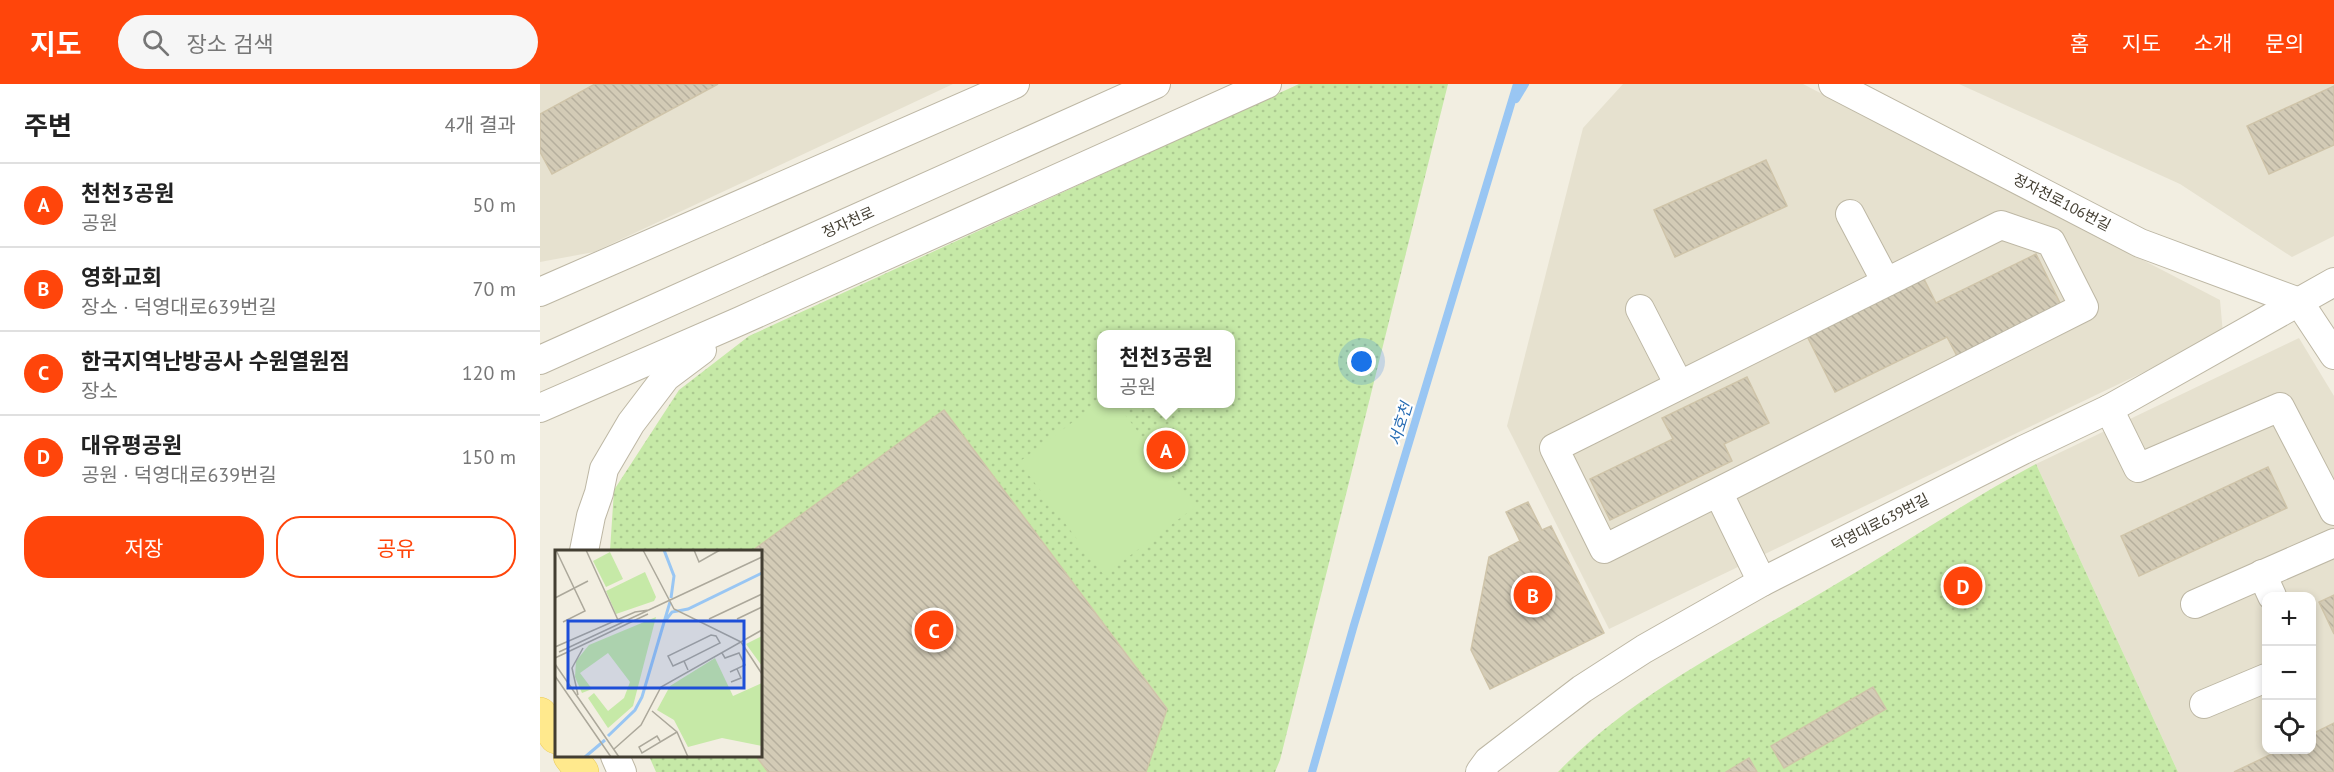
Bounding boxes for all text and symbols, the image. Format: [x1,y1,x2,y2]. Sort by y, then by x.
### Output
search box [118,15,538,69]
text: 지도 [30,25,82,62]
icon: search [139,26,172,59]
text: 장소 검색 [187,30,273,58]
text: 홈 [2070,30,2089,57]
text: 지도 [2122,30,2161,57]
text: 소개 [2194,30,2232,57]
text: 문의 [2265,30,2304,57]
text: 주변 [24,109,72,142]
text: 4개 결과 [445,112,516,138]
street label: 정자천로106번길 [2010,169,2114,235]
text: 천천3공원 [81,179,174,207]
text: A [37,192,50,218]
text: 50 m [473,192,516,218]
street label: 정자천로 [819,202,877,242]
text: 공원 [81,210,118,236]
text: 영화교회 [81,263,162,291]
text: B [38,276,49,302]
text: 70 m [473,276,516,302]
text: 장소 · 덕영대로639번길 [81,294,277,320]
popup [1097,330,1235,408]
text: 천천3공원 [1119,343,1213,371]
text: 한국지역난방공사 수원열원점 [81,347,350,375]
your location [1347,347,1376,376]
text: C [38,360,49,386]
text: 120 m [462,360,516,386]
text: 공원 [1119,374,1156,400]
text: 장소 [81,378,118,404]
water label: 서호천 [1384,398,1417,448]
pin: A [1146,428,1186,472]
text: 대유평공원 [81,431,182,459]
text: D [37,444,50,470]
text: 150 m [462,444,516,470]
text: 공원 · 덕영대로639번길 [81,462,277,488]
street label: 덕영대로639번길 [1828,489,1932,555]
button: 저장 [24,516,264,578]
button: 공유 [276,516,516,578]
inset map [555,550,762,757]
pin: D [1944,564,1982,608]
pin: B [1514,572,1552,618]
map controls [2262,592,2316,754]
button: + [2262,592,2316,646]
pin: C [914,608,954,652]
button: − [2262,646,2316,700]
button: locate [2262,700,2316,754]

